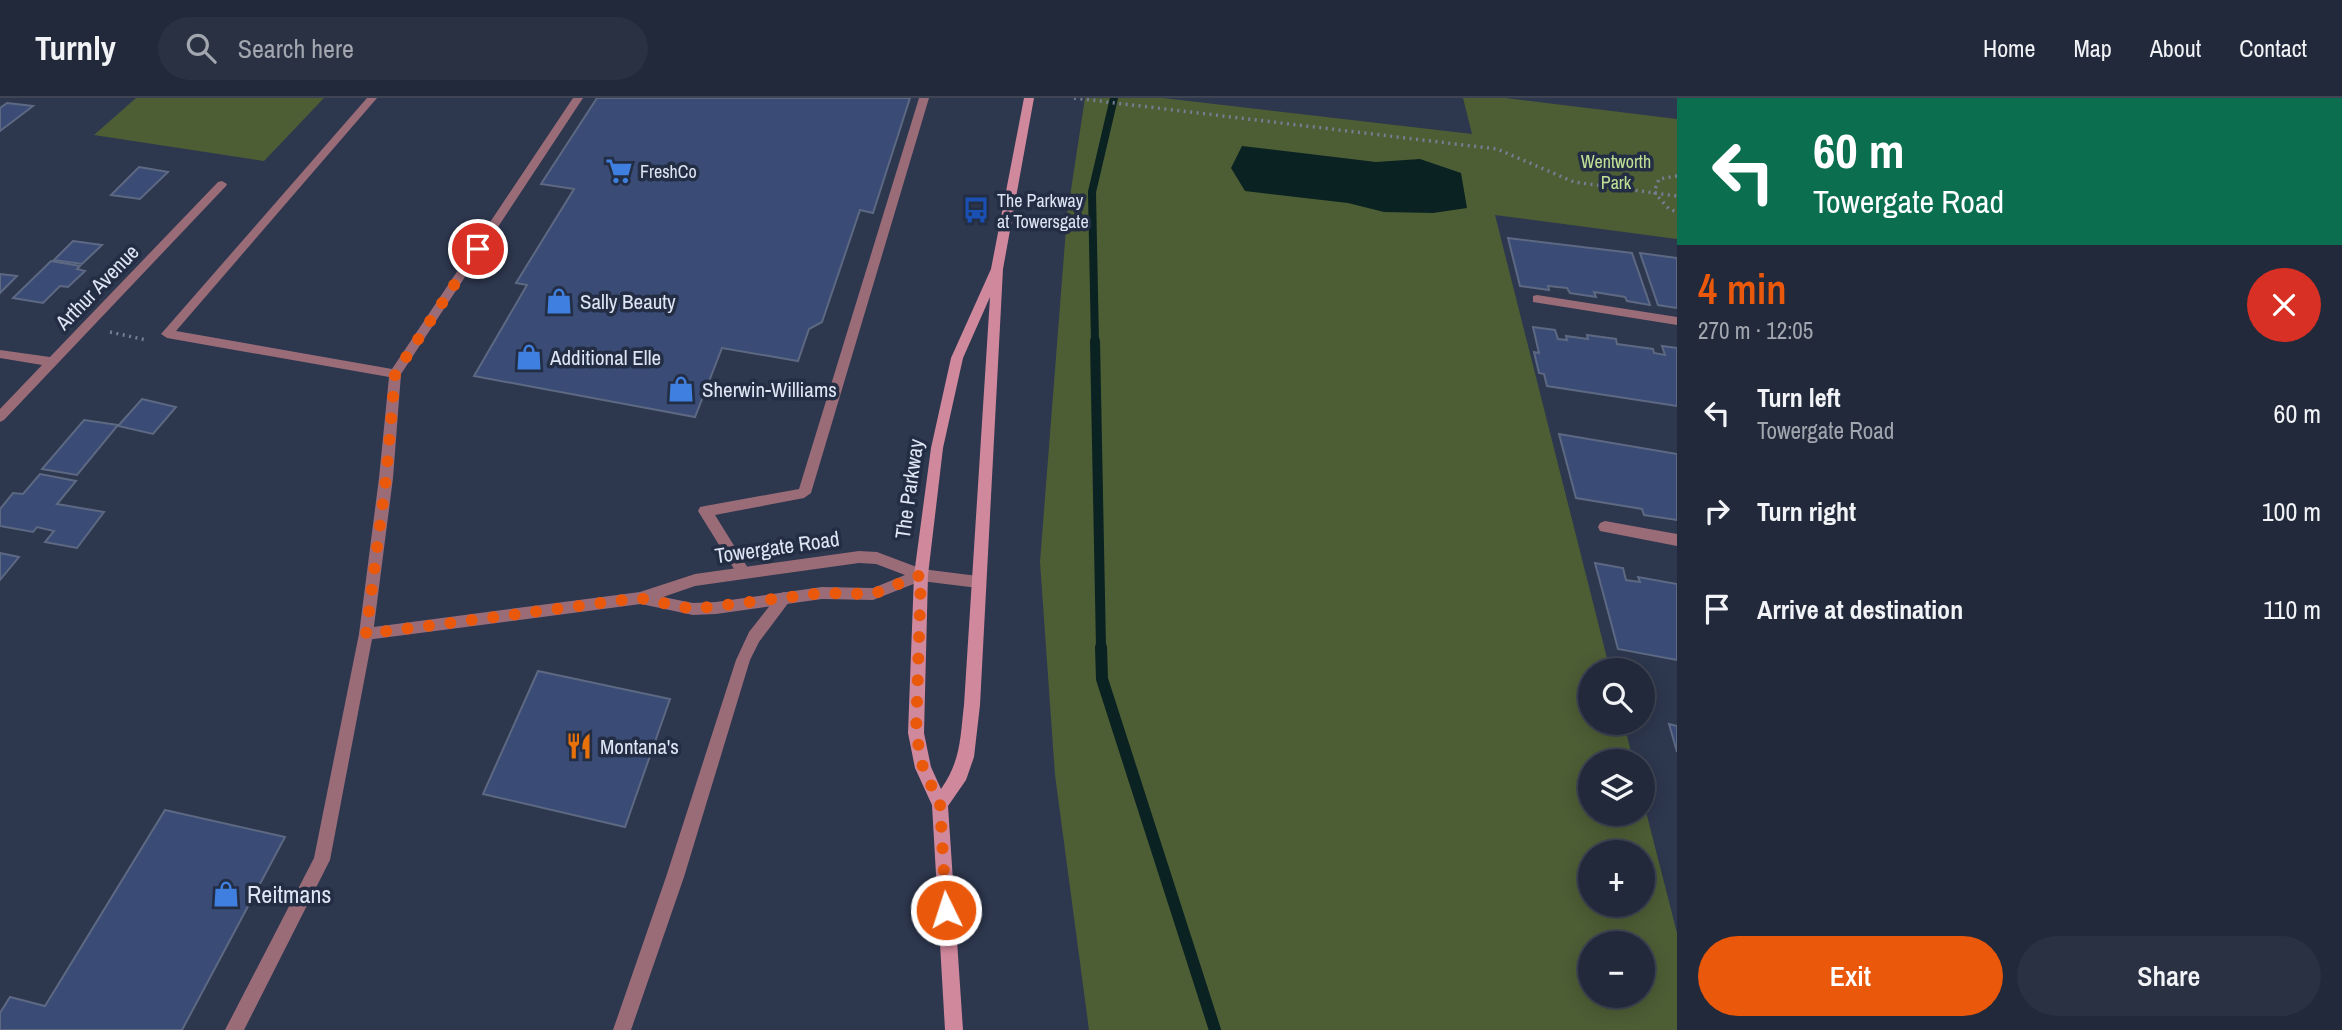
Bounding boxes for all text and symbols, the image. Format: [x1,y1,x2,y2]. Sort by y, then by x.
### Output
search box [158,17,648,80]
text: Turnly [35,26,116,70]
icon: search [182,29,220,67]
text: Search here [238,31,354,66]
text: Home [1983,32,2035,64]
text: Map [2073,32,2112,64]
text: About [2150,32,2201,64]
text: Contact [2239,32,2307,64]
text: 60 m [1813,117,1905,183]
icon: left [1698,126,1789,217]
park label: Wentworth Park [1581,149,1651,195]
supermarket icon: FreshCo [604,156,634,186]
place label: FreshCo [640,159,697,184]
text: Towergate Road [1813,180,2004,223]
place label: The Parkway at Towersgate [997,188,1089,234]
bus stop icon: The Parkway at Towersgate [961,195,991,225]
pin [448,219,508,279]
icon: arrive [459,230,497,268]
street label: Arthur Avenue [48,238,145,337]
text: 4 min [1698,261,1787,317]
button: close [2247,268,2321,342]
shop icon: Sally Beauty [544,286,574,316]
place label: Sally Beauty [580,287,676,316]
text: 270 m · 12:05 [1698,315,1813,346]
shop icon: Additional Elle [514,342,544,372]
place label: Additional Elle [549,343,661,372]
shop icon: Sherwin-Williams [666,374,696,404]
place label: Sherwin-Williams [702,375,837,404]
text: Turn left [1757,380,1841,415]
icon: left [1698,394,1736,432]
text: 60 m [2274,396,2321,431]
text: Towergate Road [1757,415,1894,446]
street label: The Parkway [888,437,930,541]
icon: right [1698,492,1736,530]
text: Turn right [1757,494,1856,529]
text: 100 m [2262,494,2321,529]
street label: Towergate Road [713,524,841,570]
icon: arrive [1698,590,1736,628]
text: Arrive at destination [1757,592,1963,627]
text: 110 m [2263,592,2321,627]
map controls [1578,658,1655,1008]
button: search [1578,658,1655,735]
restaurant icon: Montana's [564,731,594,761]
place label: Montana's [600,732,679,761]
button: layers [1578,749,1655,826]
button: + [1578,840,1655,917]
position arrow [909,873,983,947]
place label: Reitmans [247,878,331,910]
shop icon: Reitmans [211,879,241,909]
button: − [1578,931,1655,1008]
button: Exit [1698,936,2003,1016]
button: Share [2017,936,2321,1016]

